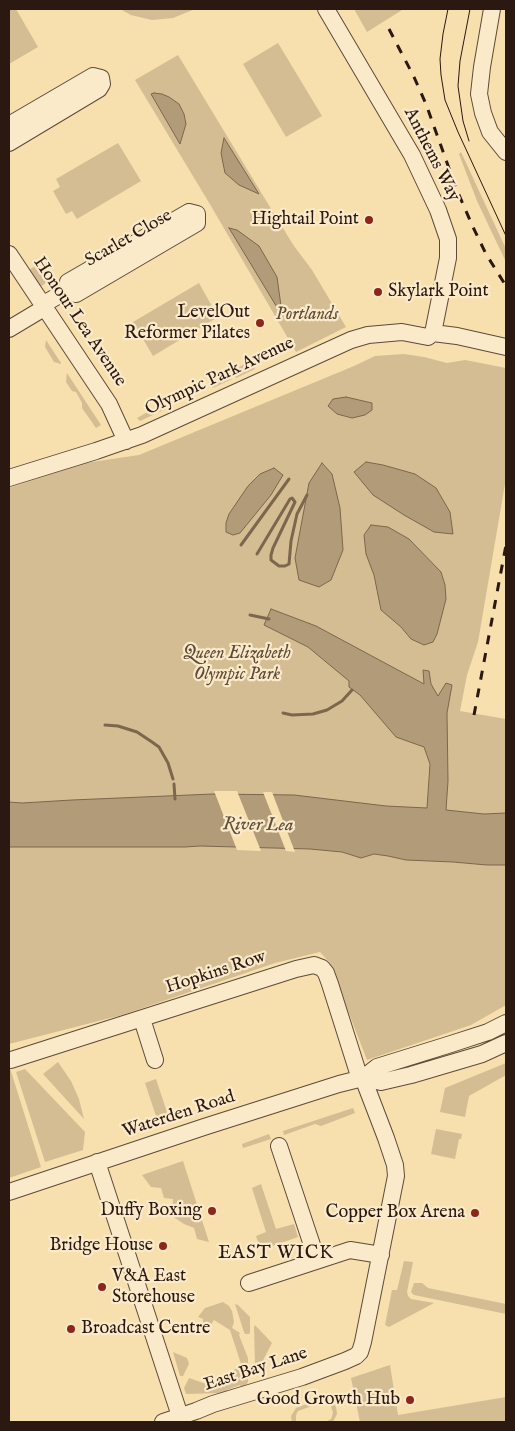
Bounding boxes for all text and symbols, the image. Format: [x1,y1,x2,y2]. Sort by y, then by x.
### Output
street label: Anthems Way [398,105,464,205]
street label: Scarlet Close [82,206,176,272]
place label: Hightail Point [252,209,359,231]
marker: Hightail Point [363,214,375,226]
street label: Honour Lea Avenue [28,253,130,391]
place label: Skylark Point [388,281,489,303]
marker: Skylark Point [372,286,384,298]
place label: LevelOut Reformer Pilates [124,302,250,344]
park label: Portlands [276,304,338,326]
marker: LevelOut Reformer Pilates [254,317,266,329]
street label: Olympic Park Avenue [142,333,298,421]
park label: Queen Elizabeth Olympic Park [183,643,291,686]
water label: River Lea [222,814,294,838]
street label: Hopkins Row [163,947,269,999]
street label: Waterden Road [120,1087,238,1143]
place label: Duffy Boxing [100,1200,202,1222]
place label: Copper Box Arena [326,1202,465,1224]
marker: Duffy Boxing [206,1205,218,1217]
marker: Copper Box Arena [469,1207,481,1219]
place label: Bridge House [49,1235,153,1257]
marker: Bridge House [157,1240,169,1252]
district label: EAST WICK [217,1243,335,1265]
place label: V&A East Storehouse [112,1266,195,1308]
marker: V&A East Storehouse [96,1281,108,1293]
place label: Broadcast Centre [81,1318,210,1340]
marker: Broadcast Centre [65,1323,77,1335]
street label: East Bay Lane [202,1343,310,1397]
place label: Good Growth Hub [257,1389,400,1411]
marker: Good Growth Hub [404,1394,416,1406]

